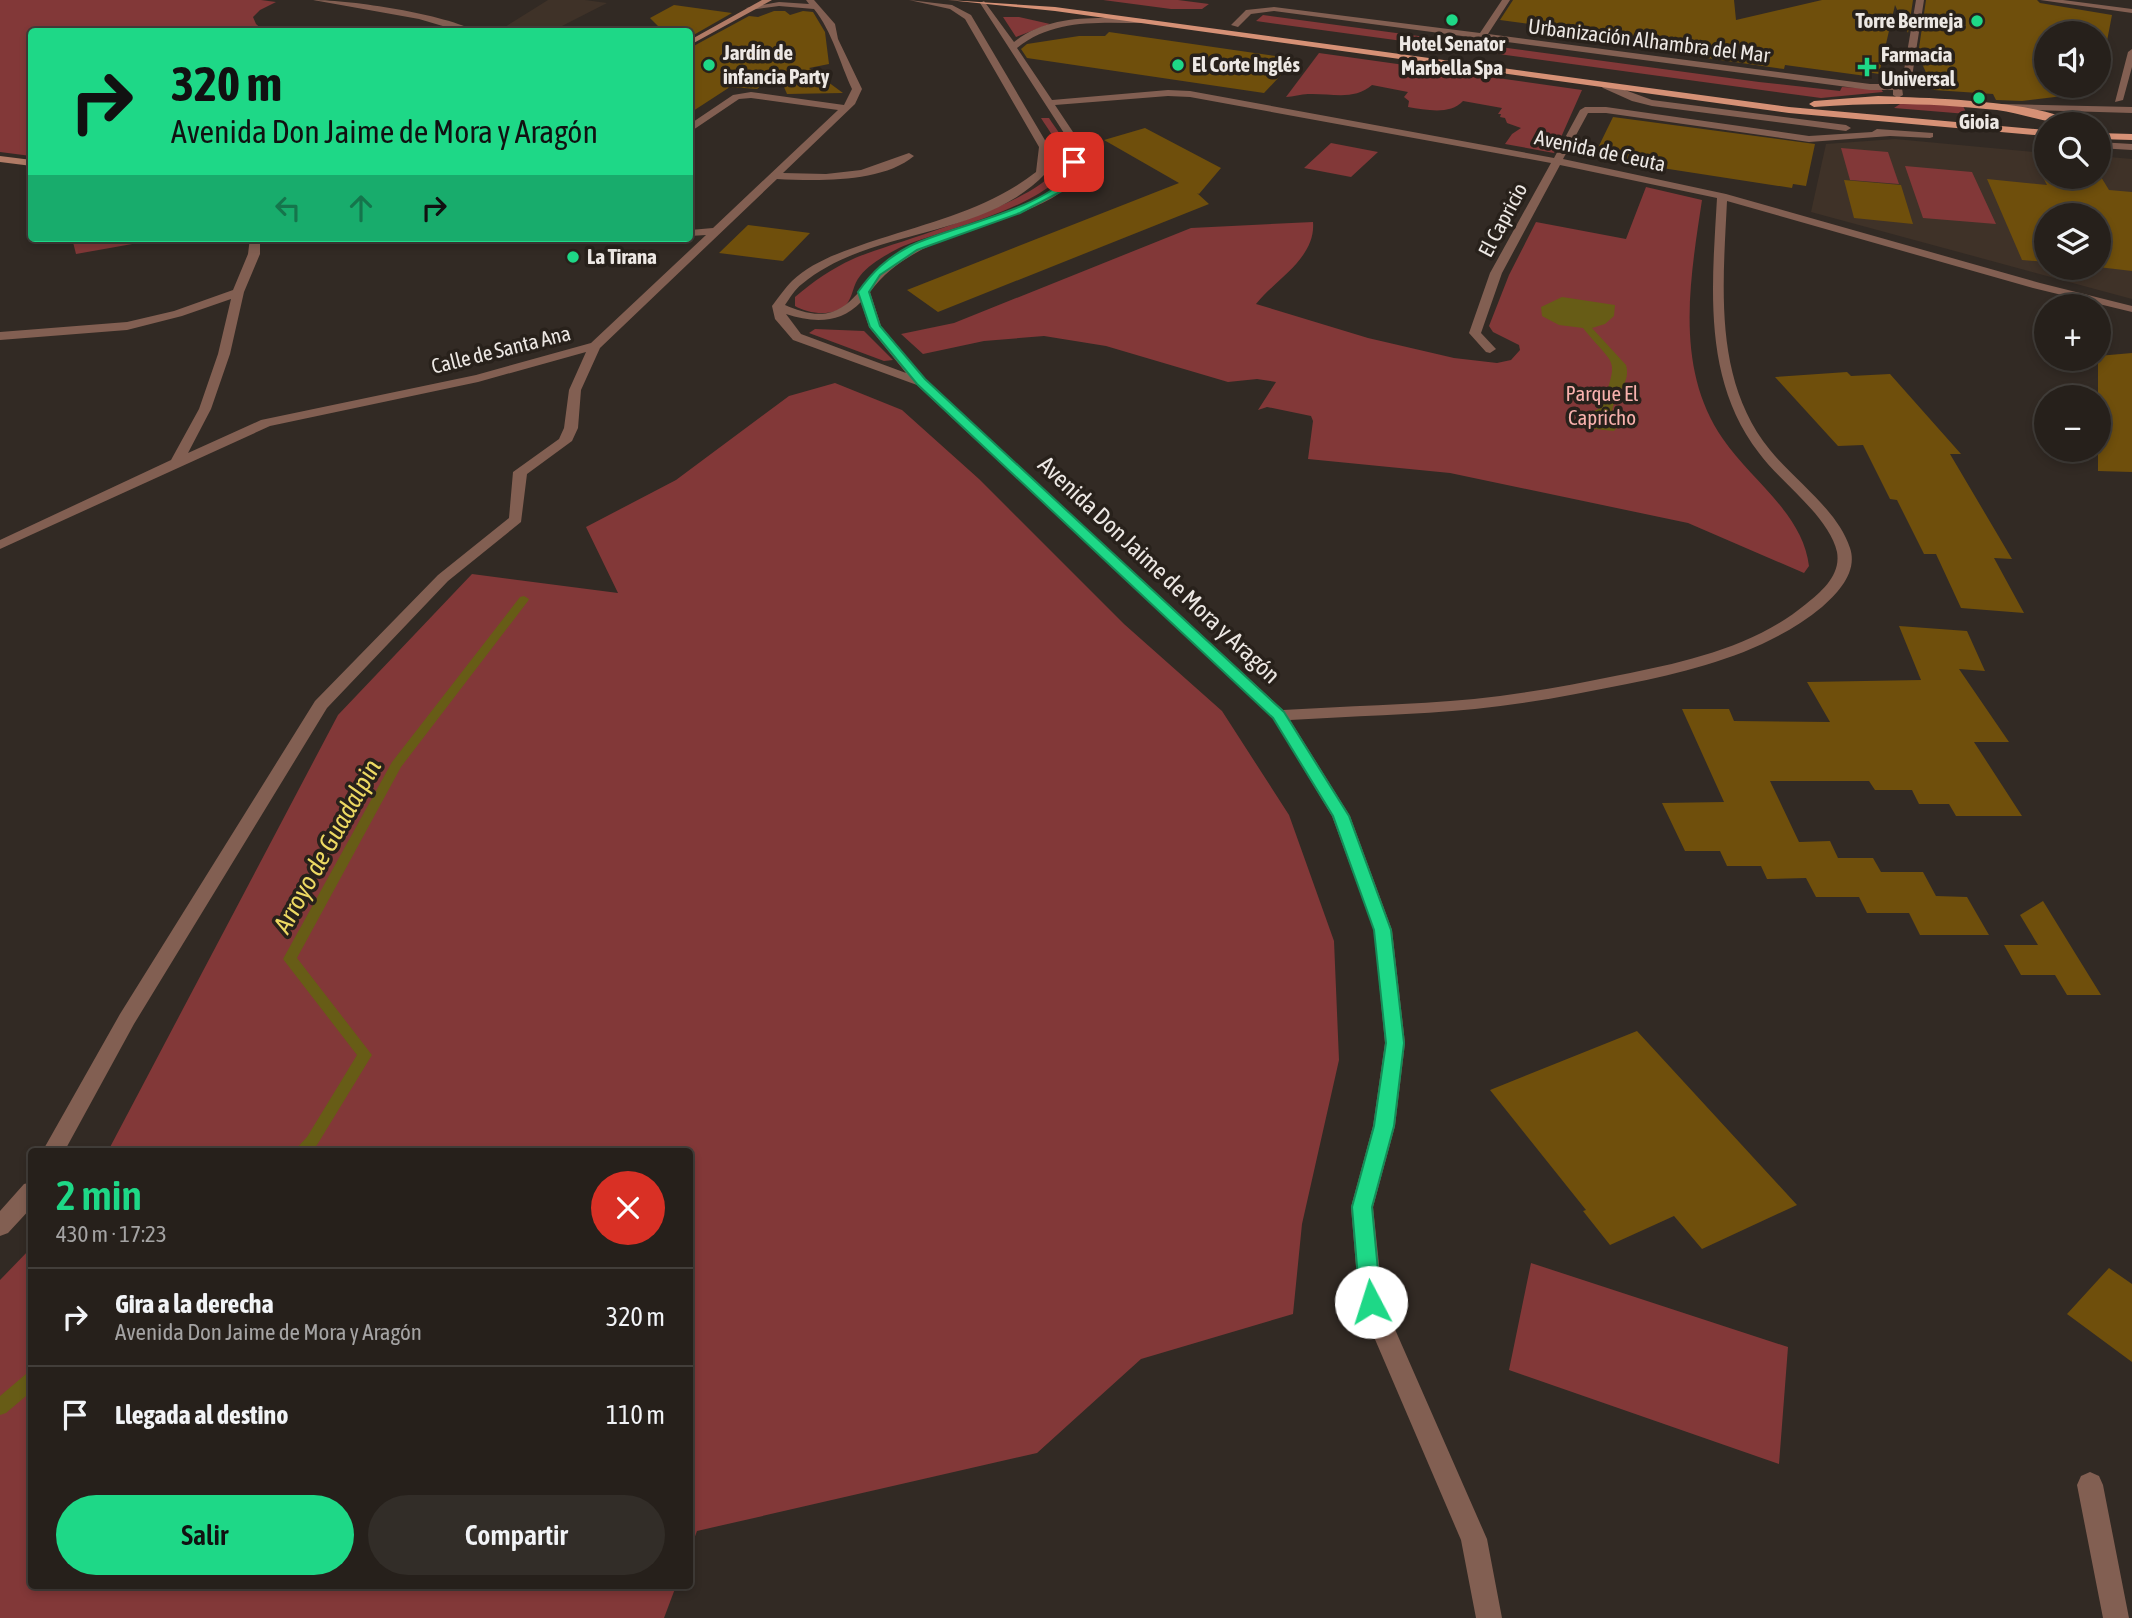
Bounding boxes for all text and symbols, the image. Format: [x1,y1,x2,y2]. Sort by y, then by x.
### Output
place label: Torre Bermeja [1855,8,1963,32]
marker: Hotel Senator Marbella Spa [1444,12,1460,28]
street label: Urbanización Alhambra del Mar [1527,13,1772,67]
marker: Torre Bermeja [1969,13,1985,29]
map controls [2034,21,2111,462]
button: sound [2034,21,2111,98]
place label: Hotel Senator Marbella Spa [1399,31,1506,79]
place label: Jardín de infancia Party [722,40,830,88]
place label: Farmacia Universal [1881,42,1956,90]
place label: El Corte Inglés [1192,52,1300,76]
text: 320 m [171,55,282,111]
icon: right [56,56,147,147]
marker: Jardín de infancia Party [701,57,717,73]
marker: El Corte Inglés [1170,57,1186,73]
marker: Farmacia Universal [1859,59,1875,75]
marker: Gioia [1971,90,1987,106]
place label: Gioia [1959,109,1999,133]
button: search [2034,112,2111,189]
text: Avenida Don Jaime de Mora y Aragón [171,113,598,150]
street label: Avenida de Ceuta [1533,124,1668,176]
pin [1044,132,1104,192]
icon: arrive [1055,143,1093,181]
street label: El Capricio [1473,179,1532,261]
icon: left [269,189,307,227]
icon: ahead [342,189,380,227]
icon: right [415,189,453,227]
button: layers [2034,203,2111,280]
place label: La Tirana [587,244,657,268]
marker: La Tirana [565,249,581,265]
button: + [2034,294,2111,371]
street label: Calle de Santa Ana [429,320,573,378]
park label: Parque El Capricho [1566,381,1639,429]
button: − [2034,385,2111,462]
street label: Avenida Don Jaime de Mora y Aragón [1033,451,1286,689]
water label: Arroyo de Guadalpin [266,754,387,939]
text: 2 min [56,1171,142,1219]
button: close [591,1171,665,1245]
text: 430 m · 17:23 [56,1221,167,1247]
position arrow [1334,1265,1408,1339]
text: Gira a la derecha [115,1289,274,1319]
icon: right [56,1298,94,1336]
text: 320 m [606,1302,665,1332]
text: Avenida Don Jaime de Mora y Aragón [115,1319,422,1345]
icon: arrive [56,1396,94,1434]
text: Llegada al destino [115,1400,288,1430]
text: 110 m [606,1400,665,1430]
button: Salir [56,1495,354,1575]
button: Compartir [368,1495,665,1575]

